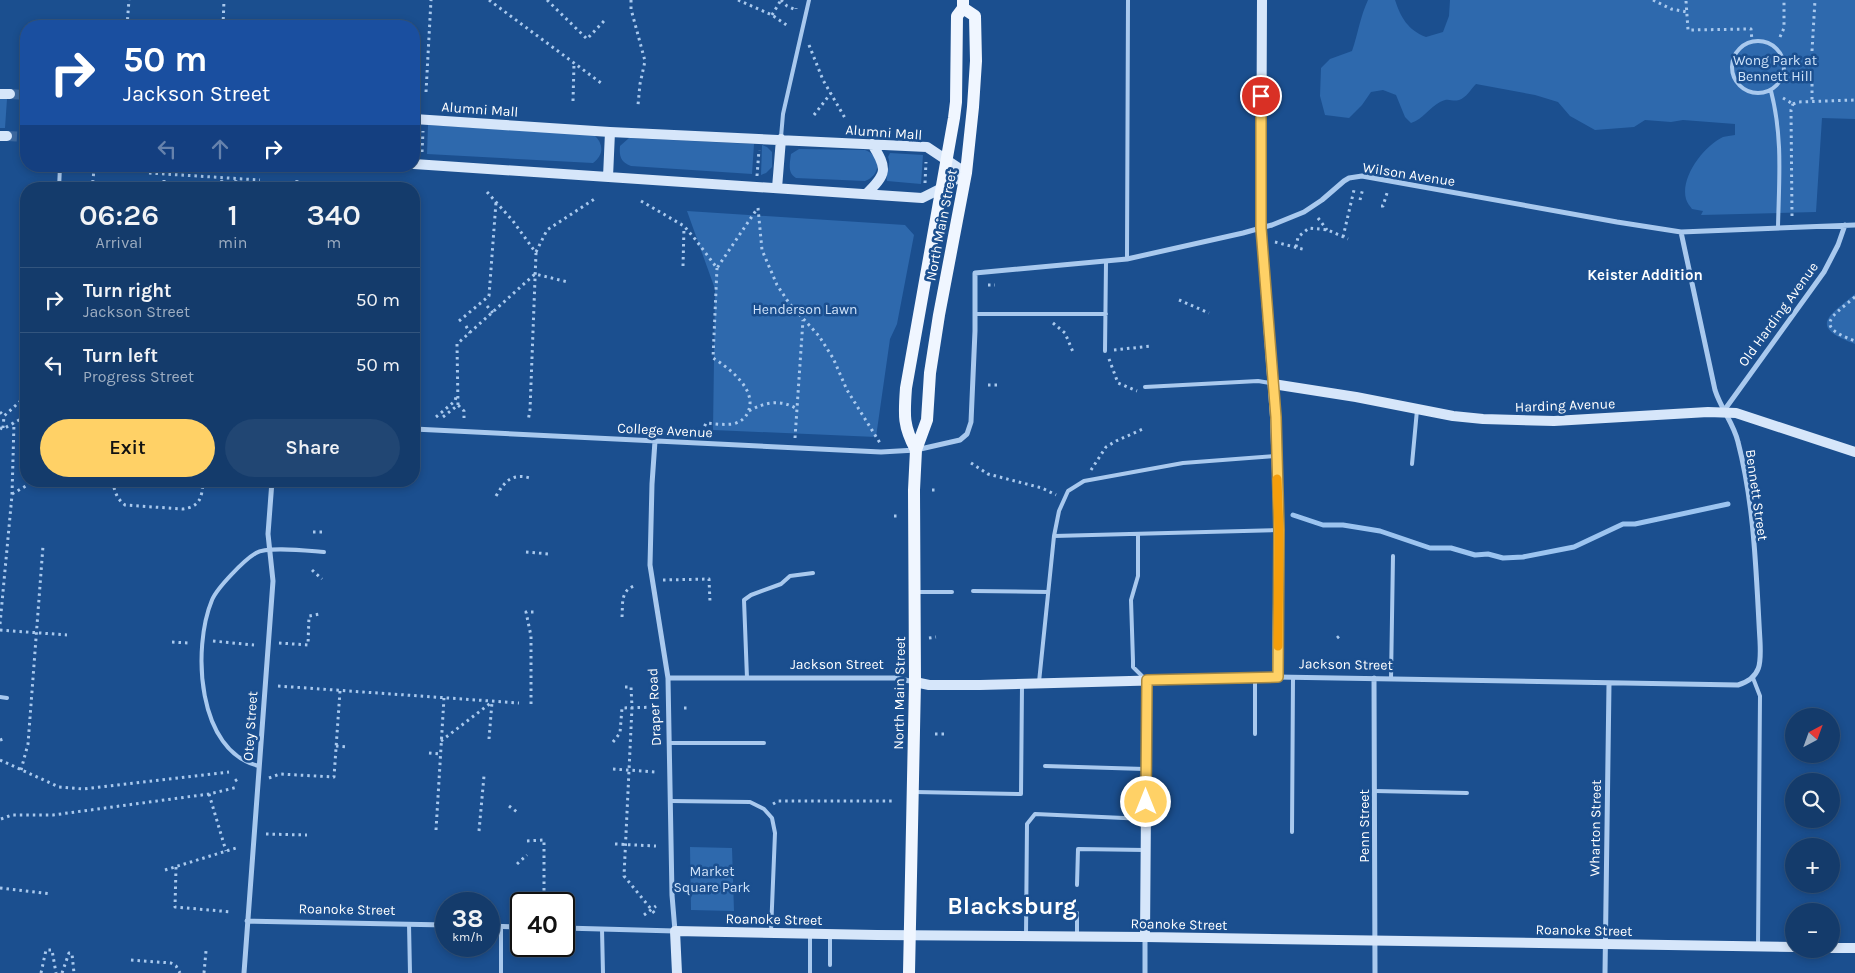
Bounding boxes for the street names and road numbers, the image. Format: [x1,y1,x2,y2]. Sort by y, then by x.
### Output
street label: Alumni Mall [441,98,519,121]
street label: Alumni Mall [845,121,923,144]
street label: Wilson Avenue [1361,159,1456,190]
street label: North Main Street [922,168,961,282]
street label: Old Harding Avenue [1735,259,1822,370]
street label: Harding Avenue [1515,395,1615,416]
street label: College Avenue [617,420,713,441]
street label: Bennett Street [1742,448,1771,542]
street label: North Main Street [890,636,909,750]
street label: Jackson Street [1299,655,1393,674]
street label: Jackson Street [790,656,884,673]
street label: Draper Road [644,668,665,746]
street label: Otey Street [240,691,261,761]
street label: Wharton Street [1586,779,1605,877]
street label: Penn Street [1356,789,1373,863]
street label: Roanoke Street [298,900,396,919]
street label: Roanoke Street [725,910,823,929]
street label: Roanoke Street [1130,915,1228,934]
street label: Roanoke Street [1535,921,1633,940]

